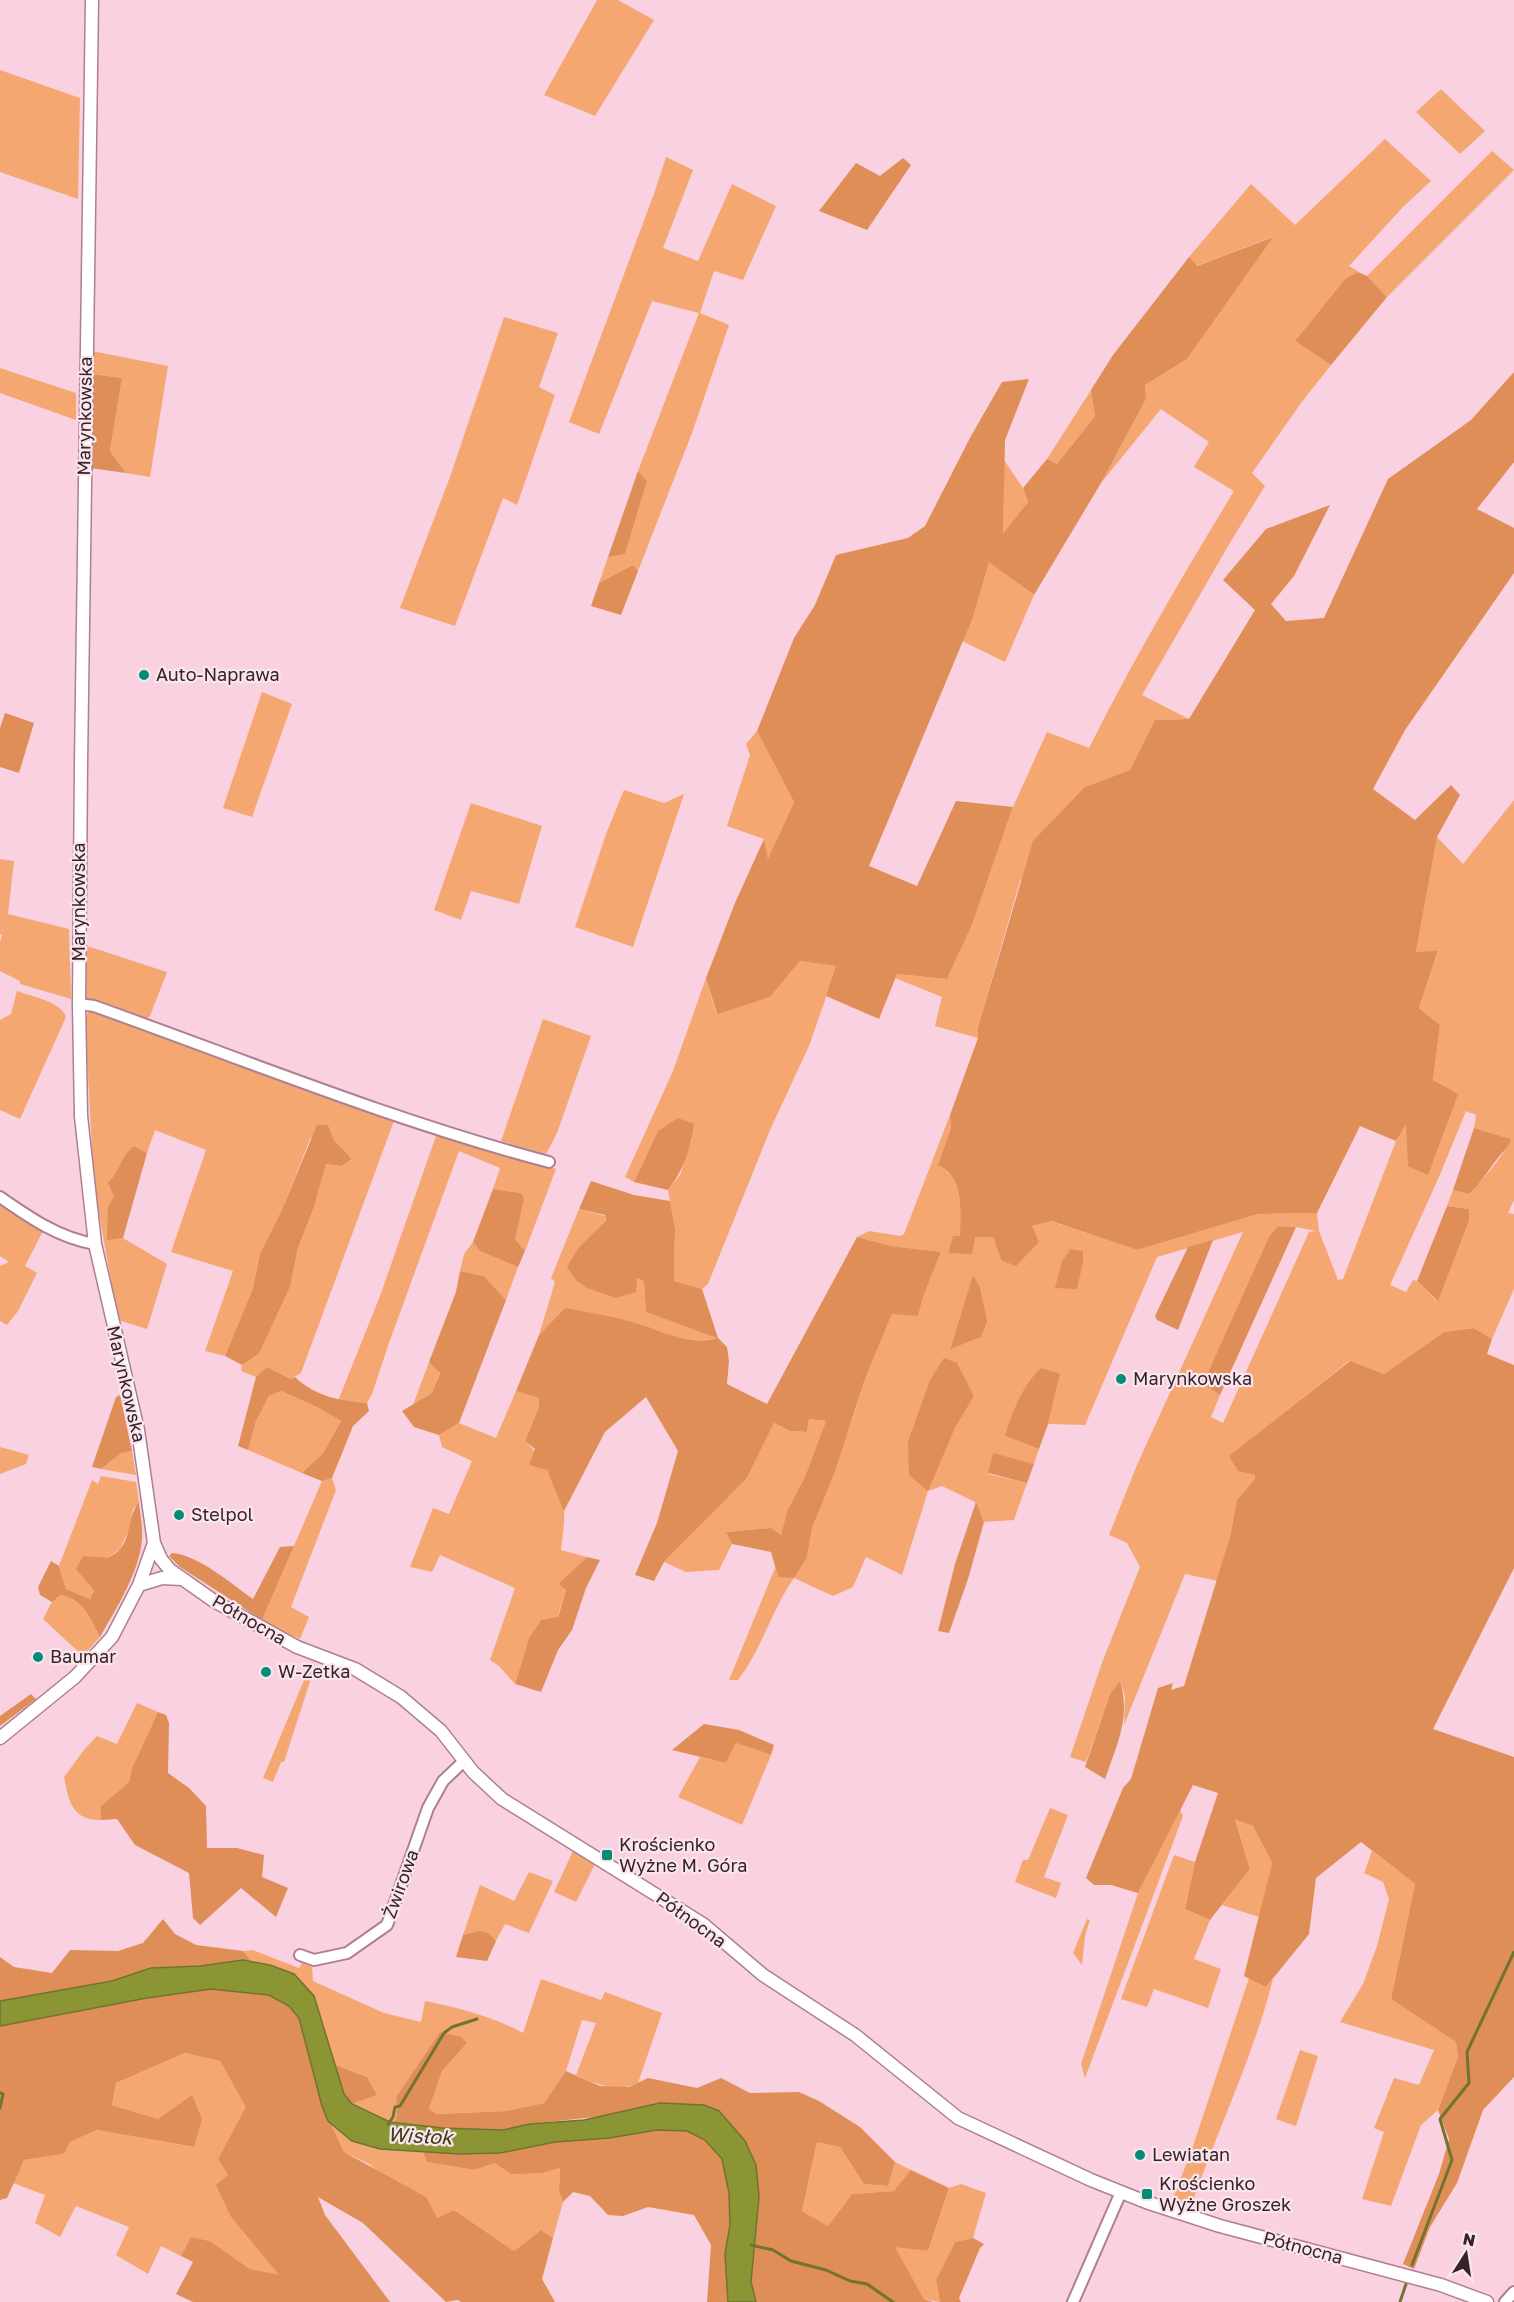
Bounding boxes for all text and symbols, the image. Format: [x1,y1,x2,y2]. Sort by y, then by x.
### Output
street label: Marynkowska [72,356,96,476]
place label: Auto-Naprawa [156,663,280,685]
marker: Auto-Naprawa [137,668,151,682]
street label: Marynkowska [67,842,89,962]
street label: Marynkowska [103,1323,151,1444]
place label: Marynkowska [1133,1367,1252,1389]
marker: Marynkowska [1114,1372,1128,1386]
place label: Stelpol [191,1503,253,1525]
marker: Stelpol [172,1508,186,1522]
street label: Północna [209,1589,290,1649]
place label: Baumar [50,1645,116,1667]
marker: Baumar [31,1650,45,1664]
place label: W-Zetka [278,1660,350,1682]
marker: W-Zetka [259,1665,273,1679]
place label: Krościenko Wyżne M. Góra [619,1833,747,1876]
street label: Żwirowa [377,1846,423,1921]
marker: Krościenko Wyżne M. Góra [600,1848,614,1862]
street label: Północna [652,1886,731,1952]
water label: Wisłok [387,2121,456,2149]
place label: Lewiatan [1152,2143,1230,2165]
marker: Lewiatan [1133,2148,1147,2162]
place label: Krościenko Wyżne Groszek [1159,2172,1291,2215]
marker: Krościenko Wyżne Groszek [1140,2187,1154,2201]
north arrow [1436,2224,1496,2284]
street label: Północna [1261,2226,1346,2268]
text: N [1461,2228,1477,2250]

